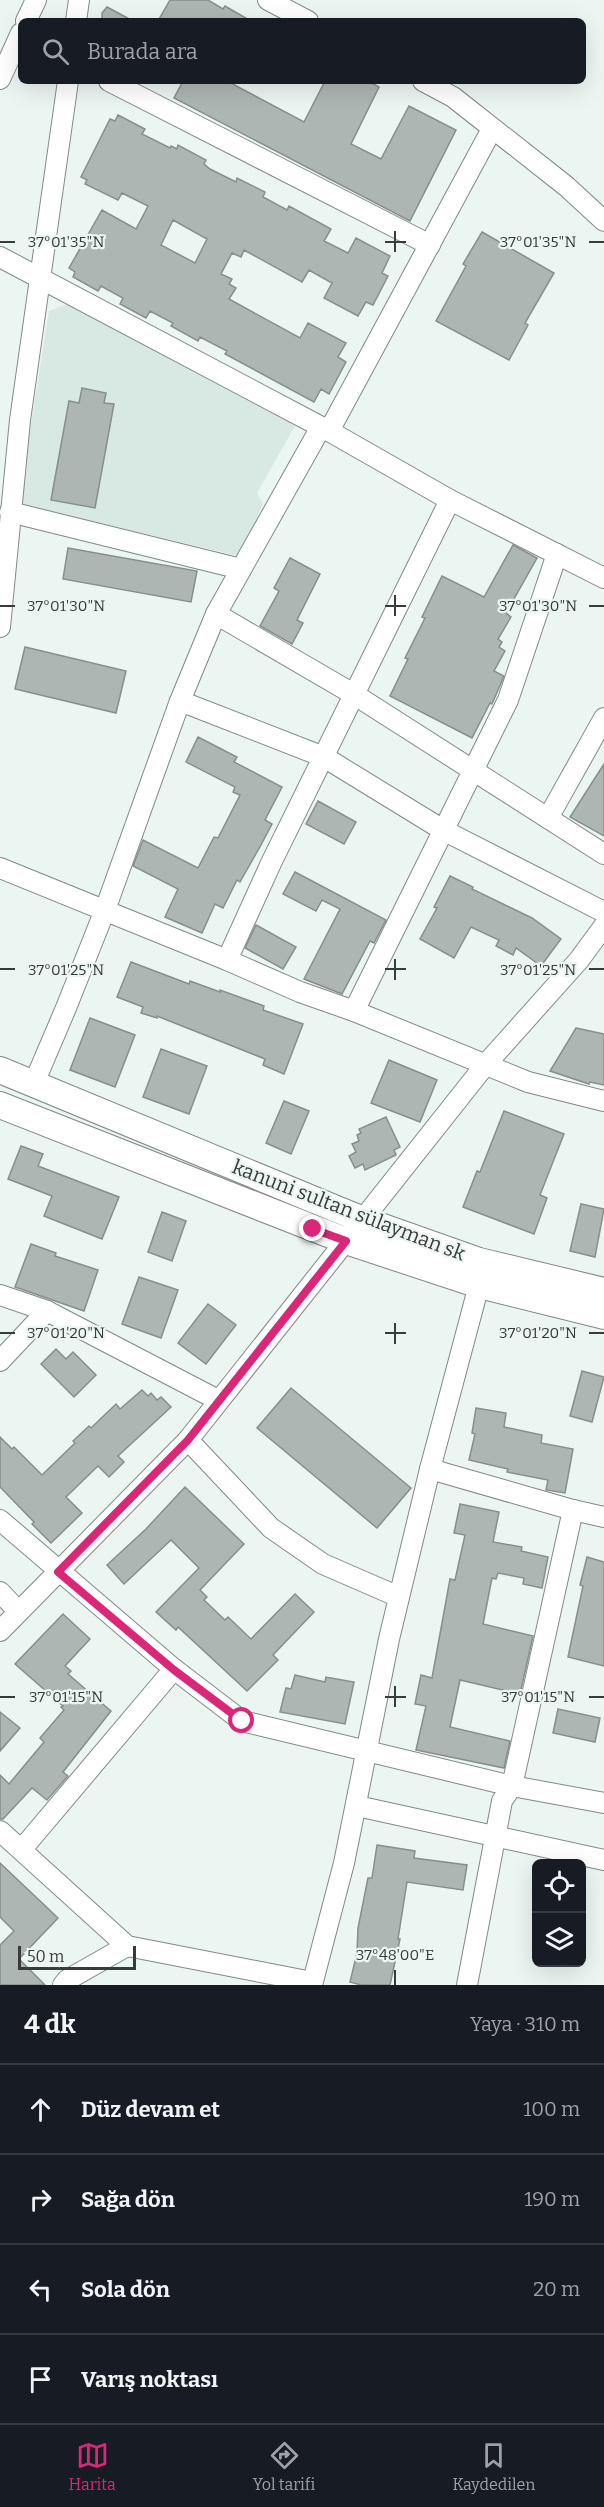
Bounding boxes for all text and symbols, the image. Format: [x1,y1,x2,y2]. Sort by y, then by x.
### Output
search box [18,18,586,84]
icon: search [39,35,72,68]
text: Burada ara [87,38,198,65]
text: 37°01'35"N [28,233,104,251]
text: 37°01'35"N [500,233,576,251]
text: 37°01'30"N [27,597,105,615]
text: 37°01'30"N [499,597,577,615]
text: 37°01'25"N [28,961,104,979]
text: 37°01'25"N [500,961,576,979]
street label: kanuni sultan sülayman sk [229,1154,469,1266]
route end [299,1215,325,1241]
text: 37°01'20"N [27,1324,105,1342]
text: 37°01'20"N [499,1324,577,1342]
text: 37°01'15"N [29,1688,103,1706]
text: 37°01'15"N [501,1688,575,1706]
route start [228,1707,254,1733]
map controls [532,1859,586,1967]
button: locate [532,1859,586,1913]
button: layers [532,1913,586,1967]
scale bar [18,1943,136,1970]
text: 37°48'00"E [356,1946,434,1964]
text: 50 m [27,1947,64,1966]
text: 4 dk [24,2009,76,2040]
text: Yaya · 310 m [470,2012,580,2036]
icon: ahead [24,2093,57,2126]
text: Düz devam et [81,2096,220,2123]
text: 100 m [523,2097,580,2121]
icon: right [24,2183,57,2216]
text: Sağa dön [81,2186,175,2213]
text: 190 m [524,2187,580,2211]
icon: left [24,2273,57,2306]
text: Sola dön [81,2276,170,2303]
text: 20 m [533,2277,580,2301]
icon: arrive [24,2363,57,2396]
text: Varış noktası [81,2366,218,2393]
tab: Harita [69,2439,116,2494]
tab: Yol tarifi [253,2439,315,2494]
tab: Kaydedilen [452,2439,535,2494]

